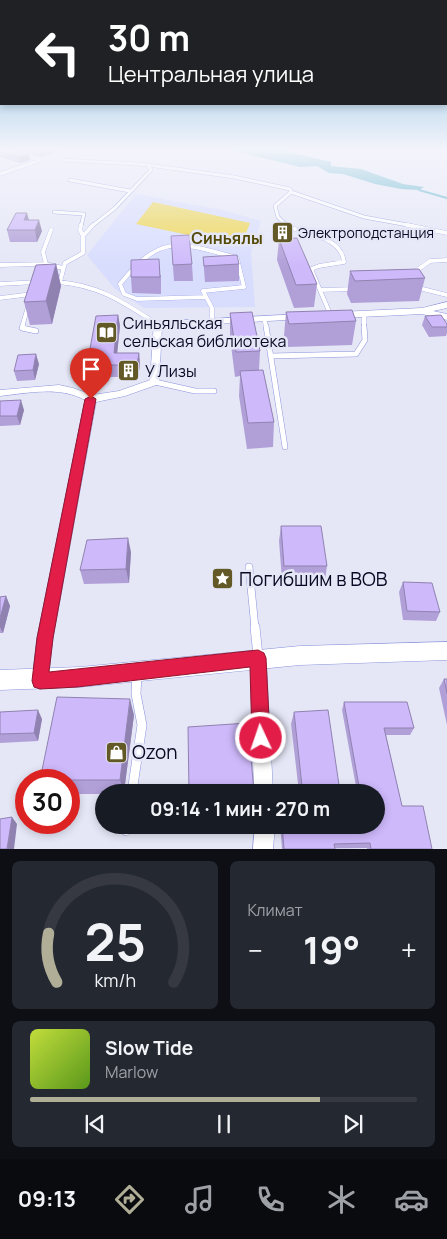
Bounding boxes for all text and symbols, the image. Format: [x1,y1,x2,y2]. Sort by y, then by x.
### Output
text: 30 m [108,14,190,62]
icon: left [25,20,90,85]
text: Центральная улица [108,59,314,89]
building icon: Электроподстанция [270,221,294,245]
place label: Электроподстанция [298,223,434,242]
district label: Синьялы [191,227,263,249]
place label: Синьяльская сельская библиотека [123,312,286,352]
library icon: Синьяльская сельская библиотека [95,320,119,344]
pin [70,348,112,399]
icon: arrive [77,355,105,383]
building icon: У Лизы [117,359,141,383]
place label: У Лизы [145,360,197,382]
place label: Погибшим в ВОВ [239,566,388,592]
place icon: Погибшим в ВОВ [211,567,235,591]
position arrow [234,711,286,763]
place label: Ozon [132,739,178,765]
shop icon: Ozon [104,740,128,764]
speed limit sign: 30 [15,769,80,834]
text: 09:14 · 1 мин · 270 m [150,796,330,822]
text: Климат [248,899,303,921]
text: 25 [84,906,145,977]
text: 19° [303,923,360,975]
text: − [248,931,263,969]
text: + [401,931,417,969]
text: km/h [94,968,136,992]
text: Slow Tide [105,1035,193,1061]
text: Marlow [105,1061,158,1083]
icon: previous [81,1110,109,1138]
icon: pause [210,1110,238,1138]
icon: next [339,1110,367,1138]
icon: directions [112,1182,147,1217]
icon: music [182,1182,217,1217]
icon: phone [253,1182,288,1217]
icon: climate [324,1182,359,1217]
icon: car [394,1182,429,1217]
text: 09:13 [18,1184,76,1214]

